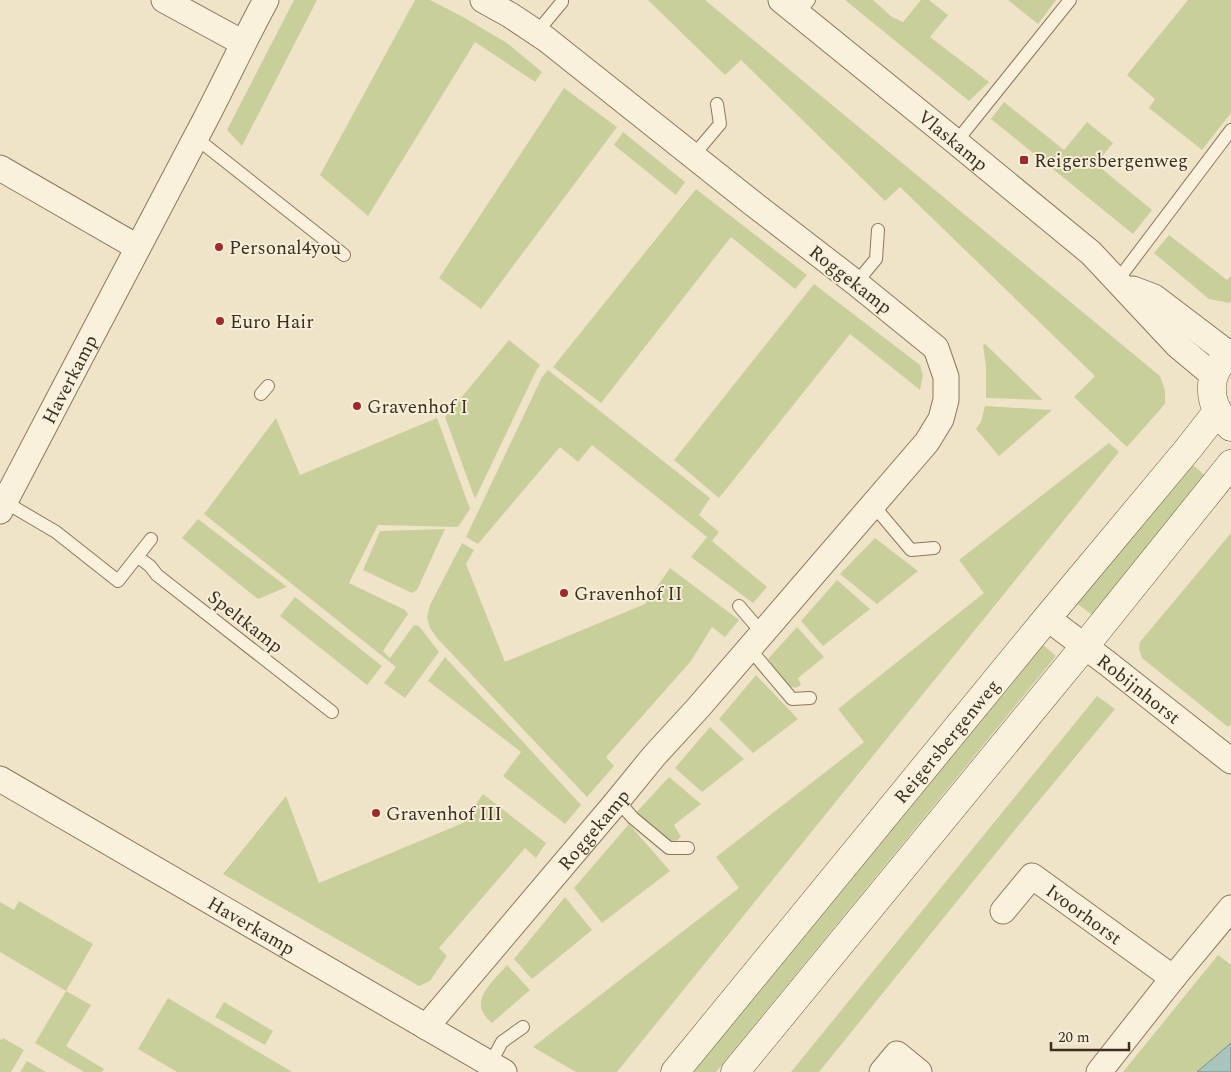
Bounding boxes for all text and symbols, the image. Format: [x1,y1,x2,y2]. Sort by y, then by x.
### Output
street label: Vlaskamp [911,103,994,179]
place label: Reigersbergenweg [1034,147,1188,176]
marker: Reigersbergenweg [1018,154,1030,166]
place label: Personal4you [229,234,342,263]
street label: Roggekamp [802,238,898,322]
marker: Personal4you [213,241,225,253]
place label: Euro Hair [230,308,314,337]
marker: Euro Hair [214,315,226,327]
street label: Haverkamp [35,330,106,430]
place label: Gravenhof I [367,393,468,422]
marker: Gravenhof I [351,400,363,412]
place label: Gravenhof II [574,580,682,609]
street label: Speltkamp [201,583,289,661]
marker: Gravenhof II [558,587,570,599]
street label: Robijnhorst [1090,647,1187,732]
street label: Reigersbergenweg [887,673,1008,811]
street label: Roggekamp [551,783,638,877]
place label: Gravenhof III [386,800,502,829]
marker: Gravenhof III [370,807,382,819]
street label: Ivoorhorst [1039,877,1128,953]
street label: Haverkamp [201,890,300,964]
scale bar [1051,1020,1128,1052]
text: 20 m [1058,1026,1090,1049]

